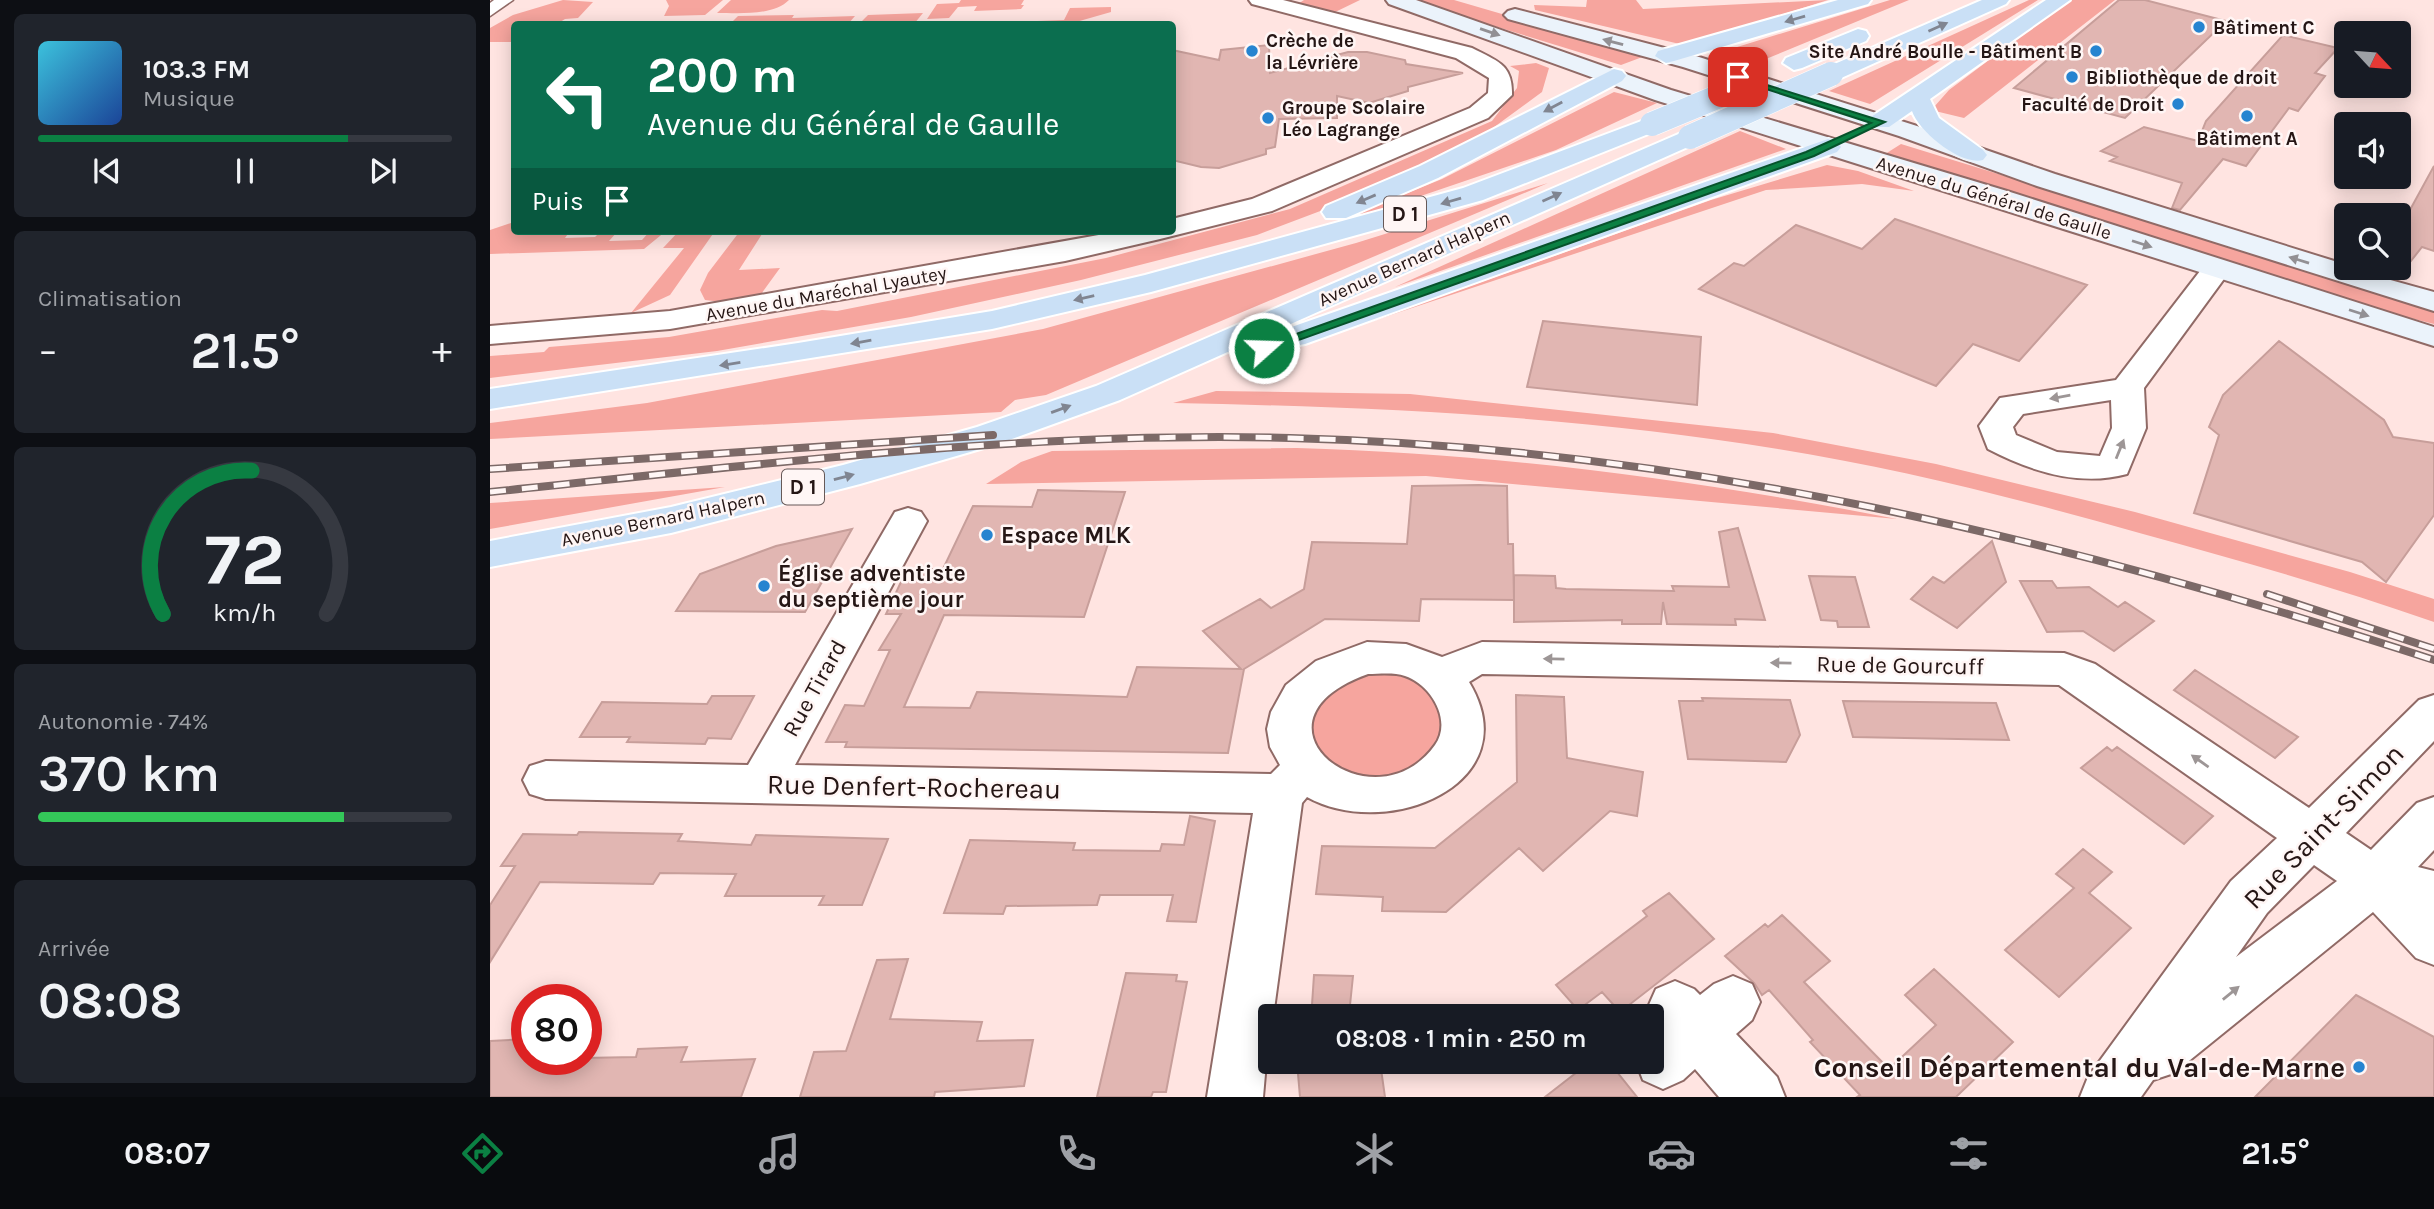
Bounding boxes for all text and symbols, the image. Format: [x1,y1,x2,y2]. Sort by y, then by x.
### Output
one-way arrow [1785,14,1806,24]
place label: Bâtiment C [2213,17,2314,39]
marker: Bâtiment C [2191,19,2207,35]
one-way arrow [1928,21,1949,32]
north arrow [2334,21,2412,98]
map controls [2334,21,2411,280]
one-way arrow [1479,27,1500,38]
place label: Crèche de la Lévrière [1266,30,1358,74]
one-way arrow [1602,36,1624,47]
place label: Site André Boulle - Bâtiment B [1809,41,2082,63]
marker: Crèche de la Lévrière [1244,43,1260,59]
marker: Site André Boulle - Bâtiment B [2088,43,2104,59]
text: 200 m [647,47,798,104]
pin [1708,47,1768,107]
icon: left [532,49,623,140]
text: 103.3 FM [143,54,250,85]
icon: arrive [1719,58,1757,96]
place label: Bibliothèque de droit [2086,67,2277,89]
marker: Bibliothèque de droit [2064,69,2080,85]
text: Musique [143,85,235,112]
place label: Faculté de Droit [2021,94,2164,116]
marker: Faculté de Droit [2170,96,2186,112]
place label: Groupe Scolaire Léo Lagrange [1282,97,1425,141]
one-way arrow [1543,100,1563,112]
text: Avenue du Général de Gaulle [647,106,1059,143]
marker: Bâtiment A [2239,108,2255,124]
marker: Groupe Scolaire Léo Lagrange [1260,110,1276,126]
button: sound [2334,112,2411,189]
place label: Bâtiment A [2196,128,2298,150]
icon: previous [88,152,126,190]
icon: pause [226,152,264,190]
icon: next [364,152,402,190]
street label: Avenue du Général de Gaulle [1873,152,2114,244]
icon: arrive [598,182,636,220]
text: Puis [532,186,584,217]
one-way arrow [1542,191,1562,203]
one-way arrow [1356,194,1377,205]
road number: D 1 [1384,196,1426,232]
one-way arrow [1440,196,1461,206]
button: search [2334,203,2411,280]
street label: Avenue Bernard Halpern [1315,207,1514,311]
one-way arrow [2132,239,2153,249]
one-way arrow [2288,254,2309,264]
street label: Avenue du Maréchal Lyautey [704,262,948,326]
text: Climatisation [38,285,182,312]
one-way arrow [1073,293,1095,304]
one-way arrow [2349,308,2370,319]
position arrow [1227,311,1301,385]
text: 21.5° [190,320,300,381]
text: − [38,328,58,373]
text: + [432,328,452,373]
one-way arrow [850,337,872,348]
one-way arrow [719,359,741,370]
one-way arrow [2049,392,2071,403]
one-way arrow [1050,404,1071,415]
one-way arrow [2115,438,2126,459]
road number: D 1 [782,470,824,504]
one-way arrow [833,471,855,482]
street label: Avenue Bernard Halpern [559,487,767,551]
text: 72 [205,518,285,603]
place label: Espace MLK [1001,522,1131,549]
marker: Espace MLK [979,527,995,543]
place label: Église adventiste du septième jour [778,557,966,613]
marker: Église adventiste du septième jour [756,578,772,594]
text: km/h [213,598,277,627]
street label: Rue Tirard [777,635,852,741]
street label: Rue de Gourcuff [1816,651,1984,680]
one-way arrow [1542,654,1564,665]
one-way arrow [1770,657,1792,669]
text: Autonomie · 74% [38,708,208,735]
street label: Rue Saint-Simon [2236,737,2410,916]
text: 370 km [38,743,220,804]
one-way arrow [2191,755,2210,768]
street label: Rue Denfert-Rochereau [767,767,1061,806]
text: Arrivée [38,935,110,962]
text: 08:08 [38,970,182,1031]
speed limit sign: 80 [511,984,602,1075]
one-way arrow [2223,986,2240,1001]
text: 08:08 · 1 min · 250 m [1335,1023,1587,1054]
place label: Conseil Départemental du Val-de-Marne [1814,1051,2345,1084]
marker: Conseil Départemental du Val-de-Marne [2351,1059,2367,1075]
icon: directions [458,1129,507,1178]
icon: music [755,1129,804,1178]
icon: phone [1052,1129,1101,1178]
icon: climate [1350,1129,1399,1178]
icon: car [1647,1129,1696,1178]
icon: filters [1944,1129,1993,1178]
text: 08:07 [124,1135,210,1172]
text: 21.5° [2241,1135,2310,1172]

